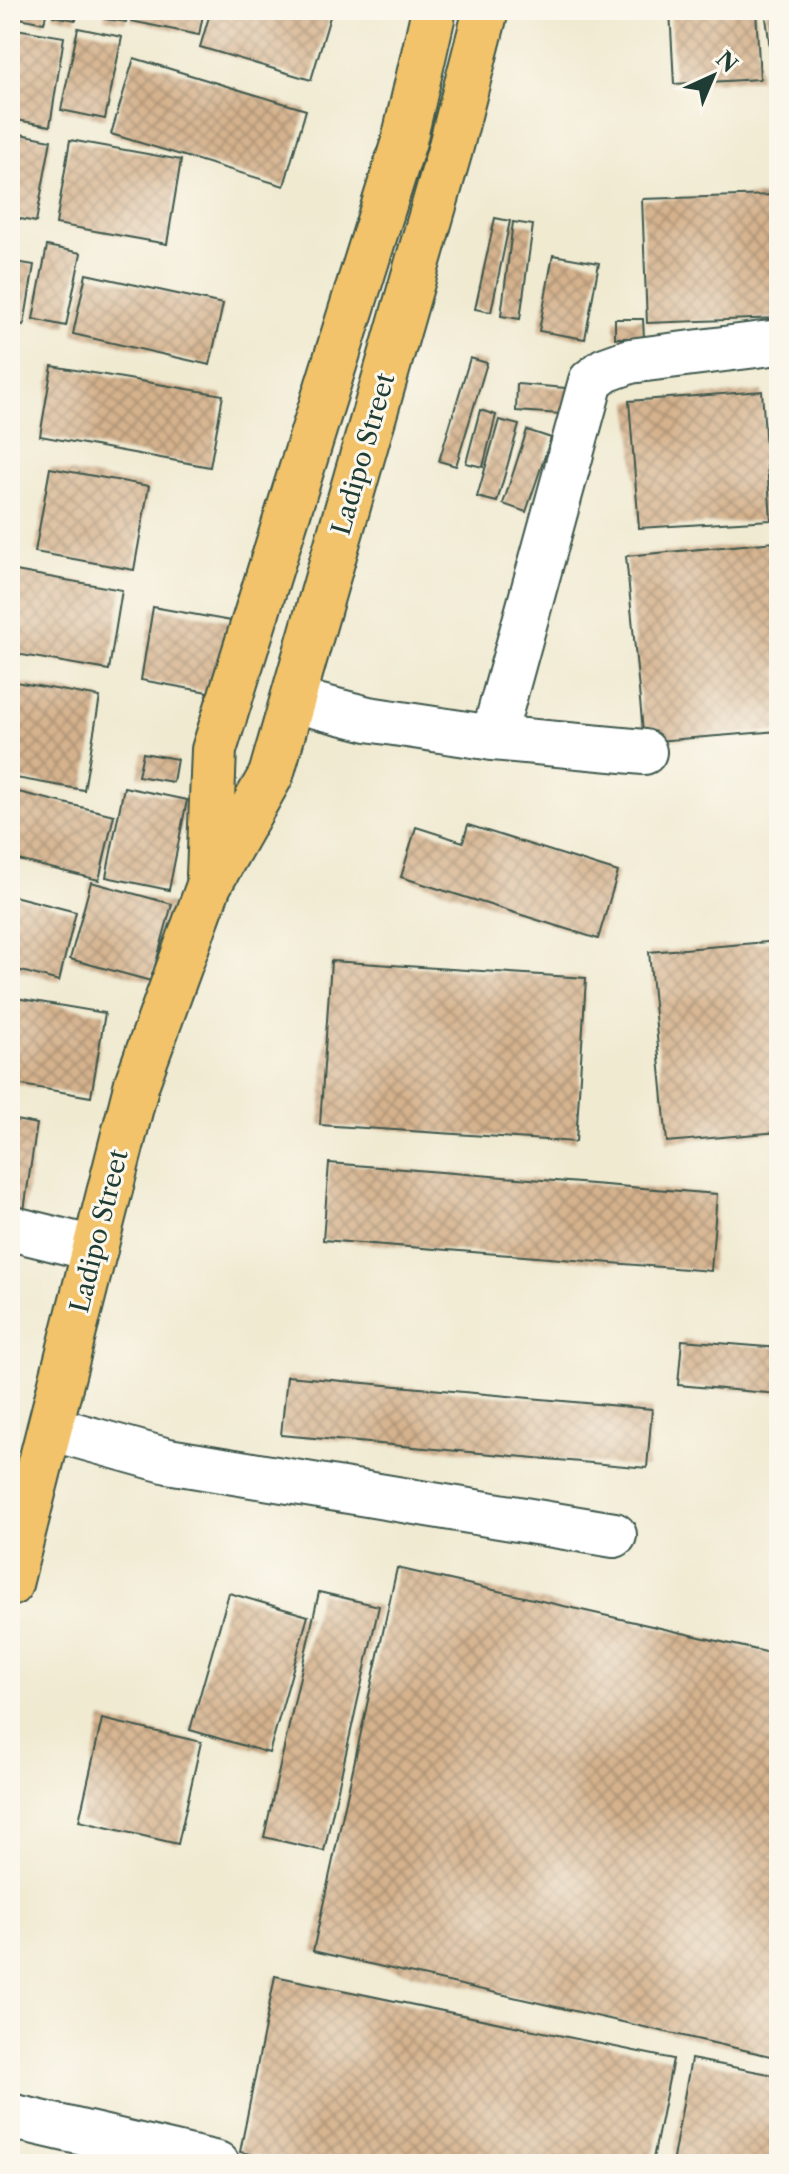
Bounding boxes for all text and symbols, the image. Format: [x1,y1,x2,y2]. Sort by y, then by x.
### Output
north arrow [673,36,753,116]
text: N [710,46,743,78]
street label: Ladipo Street [325,369,402,539]
street label: Ladipo Street [63,1145,135,1316]

